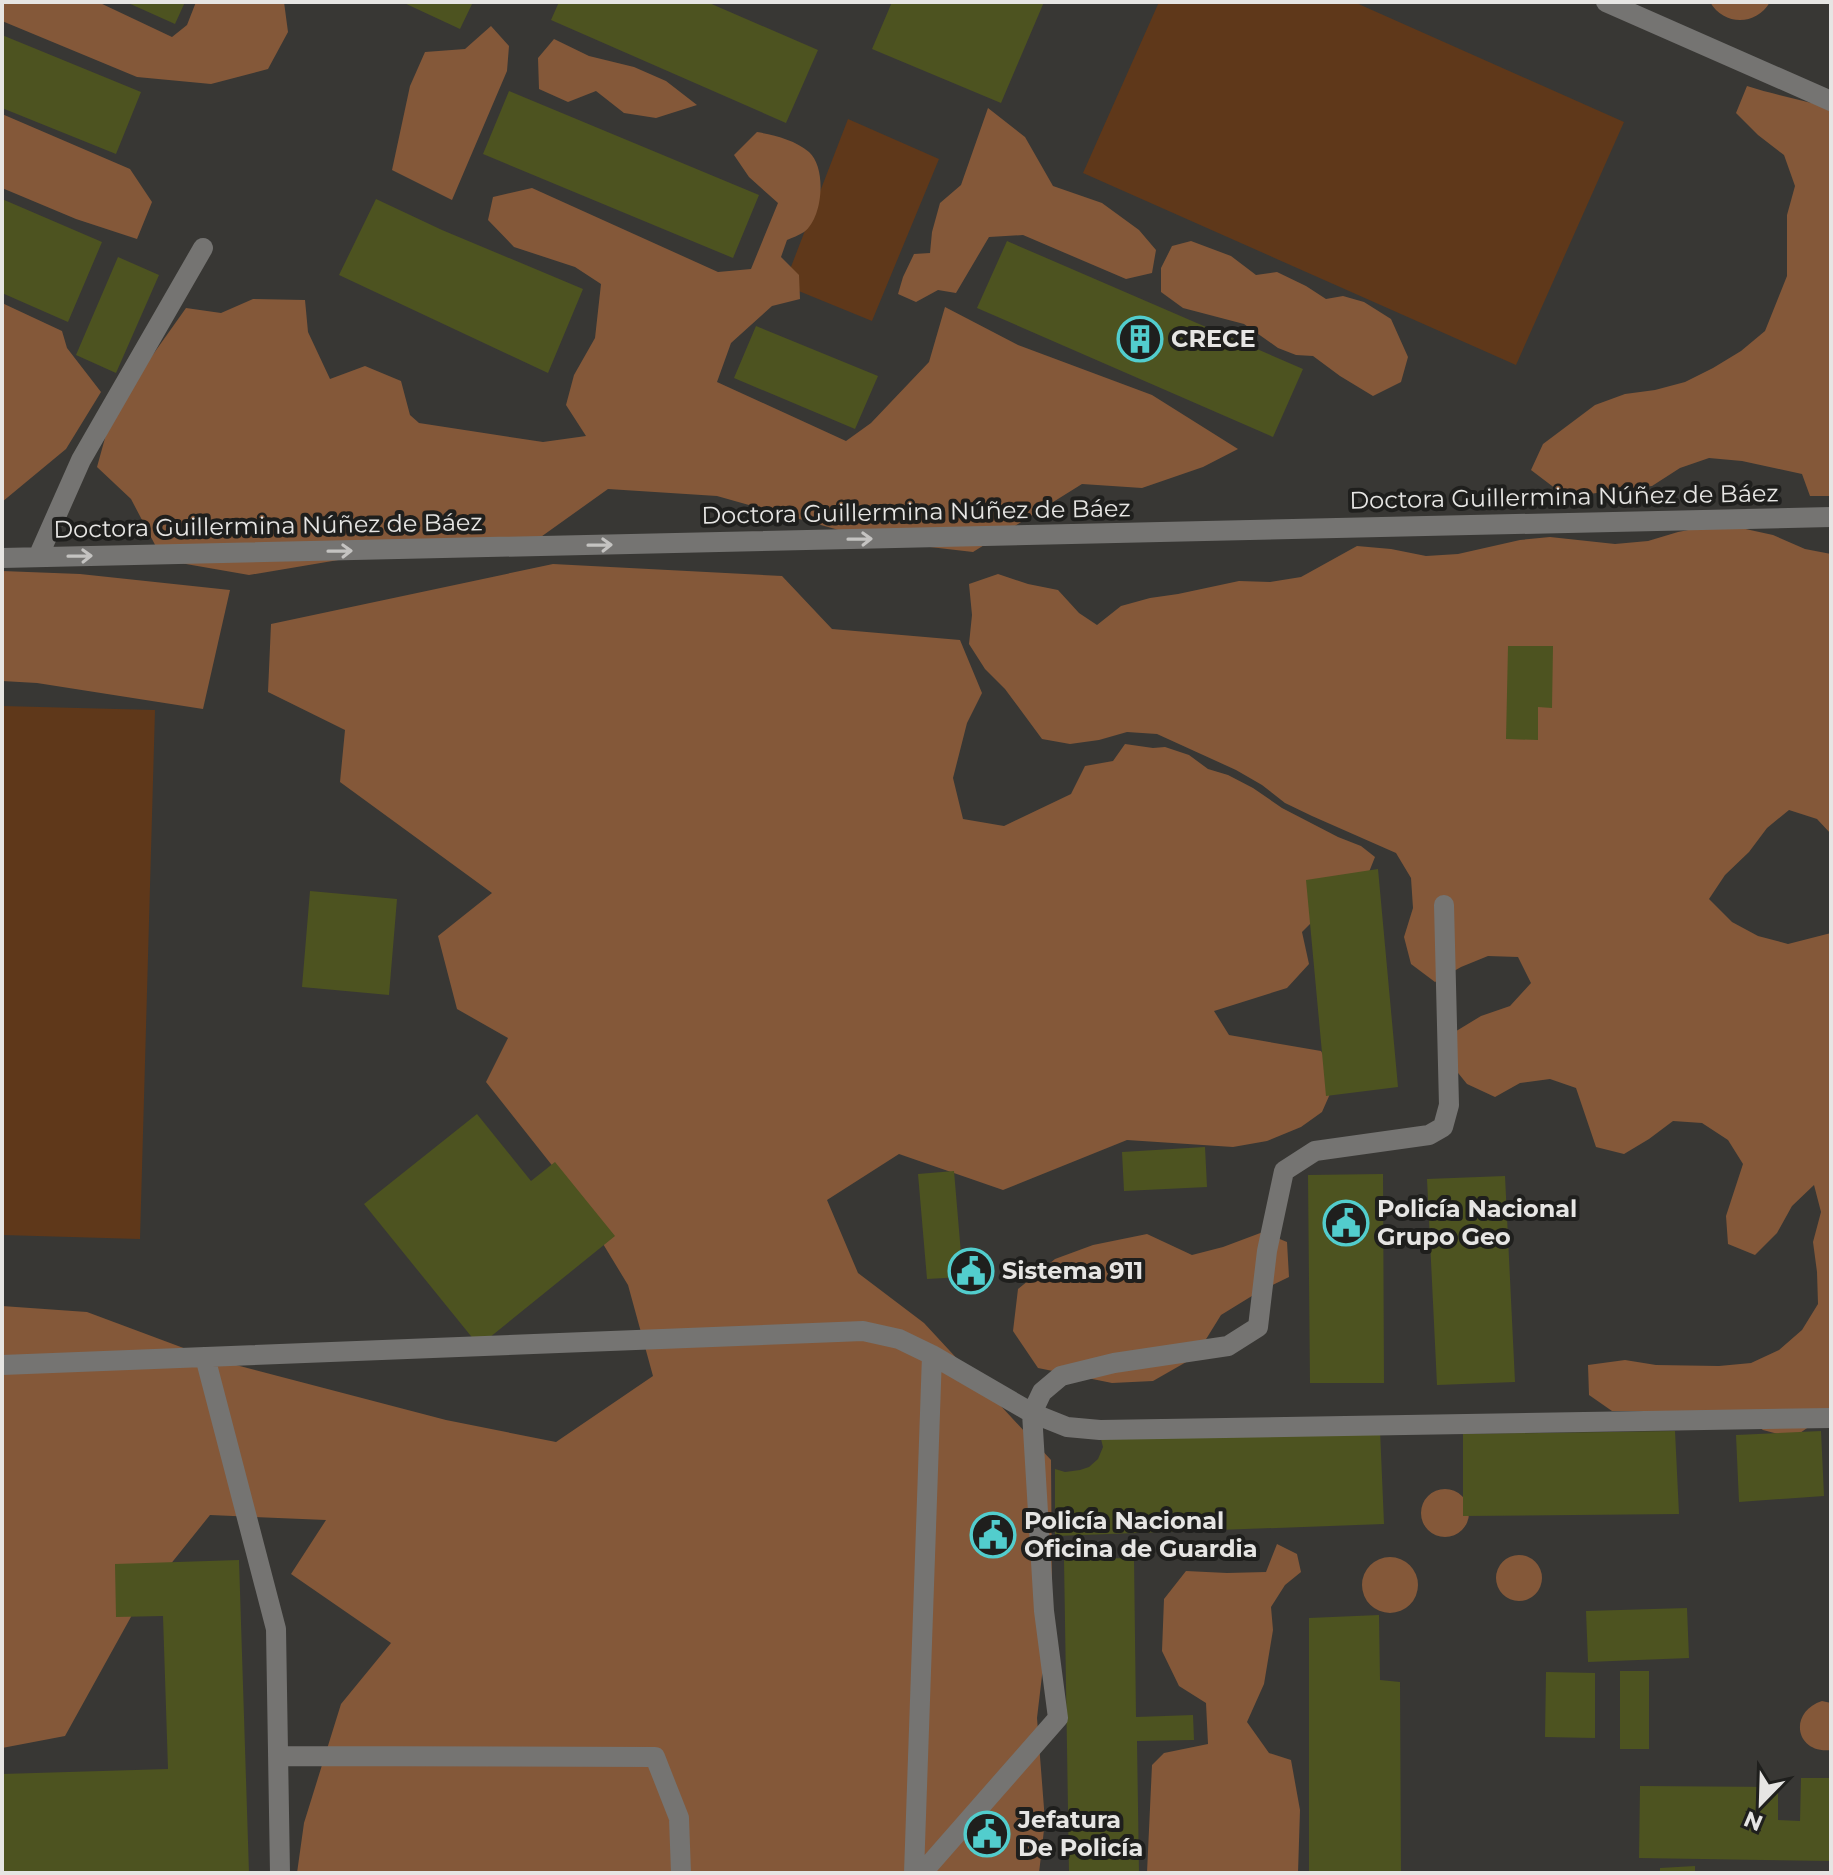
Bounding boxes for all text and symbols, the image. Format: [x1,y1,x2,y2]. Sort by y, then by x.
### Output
building icon: CRECE [1116,315,1164,363]
place label: CRECE [1171,324,1256,353]
street label: Doctora Guillermina Núñez de Báez [1349,478,1779,515]
street label: Doctora Guillermina Núñez de Báez [701,493,1131,530]
street label: Doctora Guillermina Núñez de Báez [53,507,483,544]
one-way arrow [846,531,873,547]
one-way arrow [586,537,613,552]
one-way arrow [326,543,353,558]
one-way arrow [66,549,93,564]
place label: Policía Nacional Grupo Geo [1377,1194,1577,1251]
public building icon: Policía Nacional Grupo Geo [1322,1199,1370,1247]
public building icon: Sistema 911 [947,1247,995,1295]
place label: Sistema 911 [1002,1256,1143,1285]
place label: Policía Nacional Oficina de Guardia [1024,1506,1258,1563]
public building icon: Policía Nacional Oficina de Guardia [969,1511,1017,1559]
north arrow [1721,1763,1801,1843]
place label: Jefatura De Policía [1017,1805,1143,1862]
text: N [1740,1805,1767,1837]
public building icon: Jefatura De Policía [963,1810,1011,1858]

